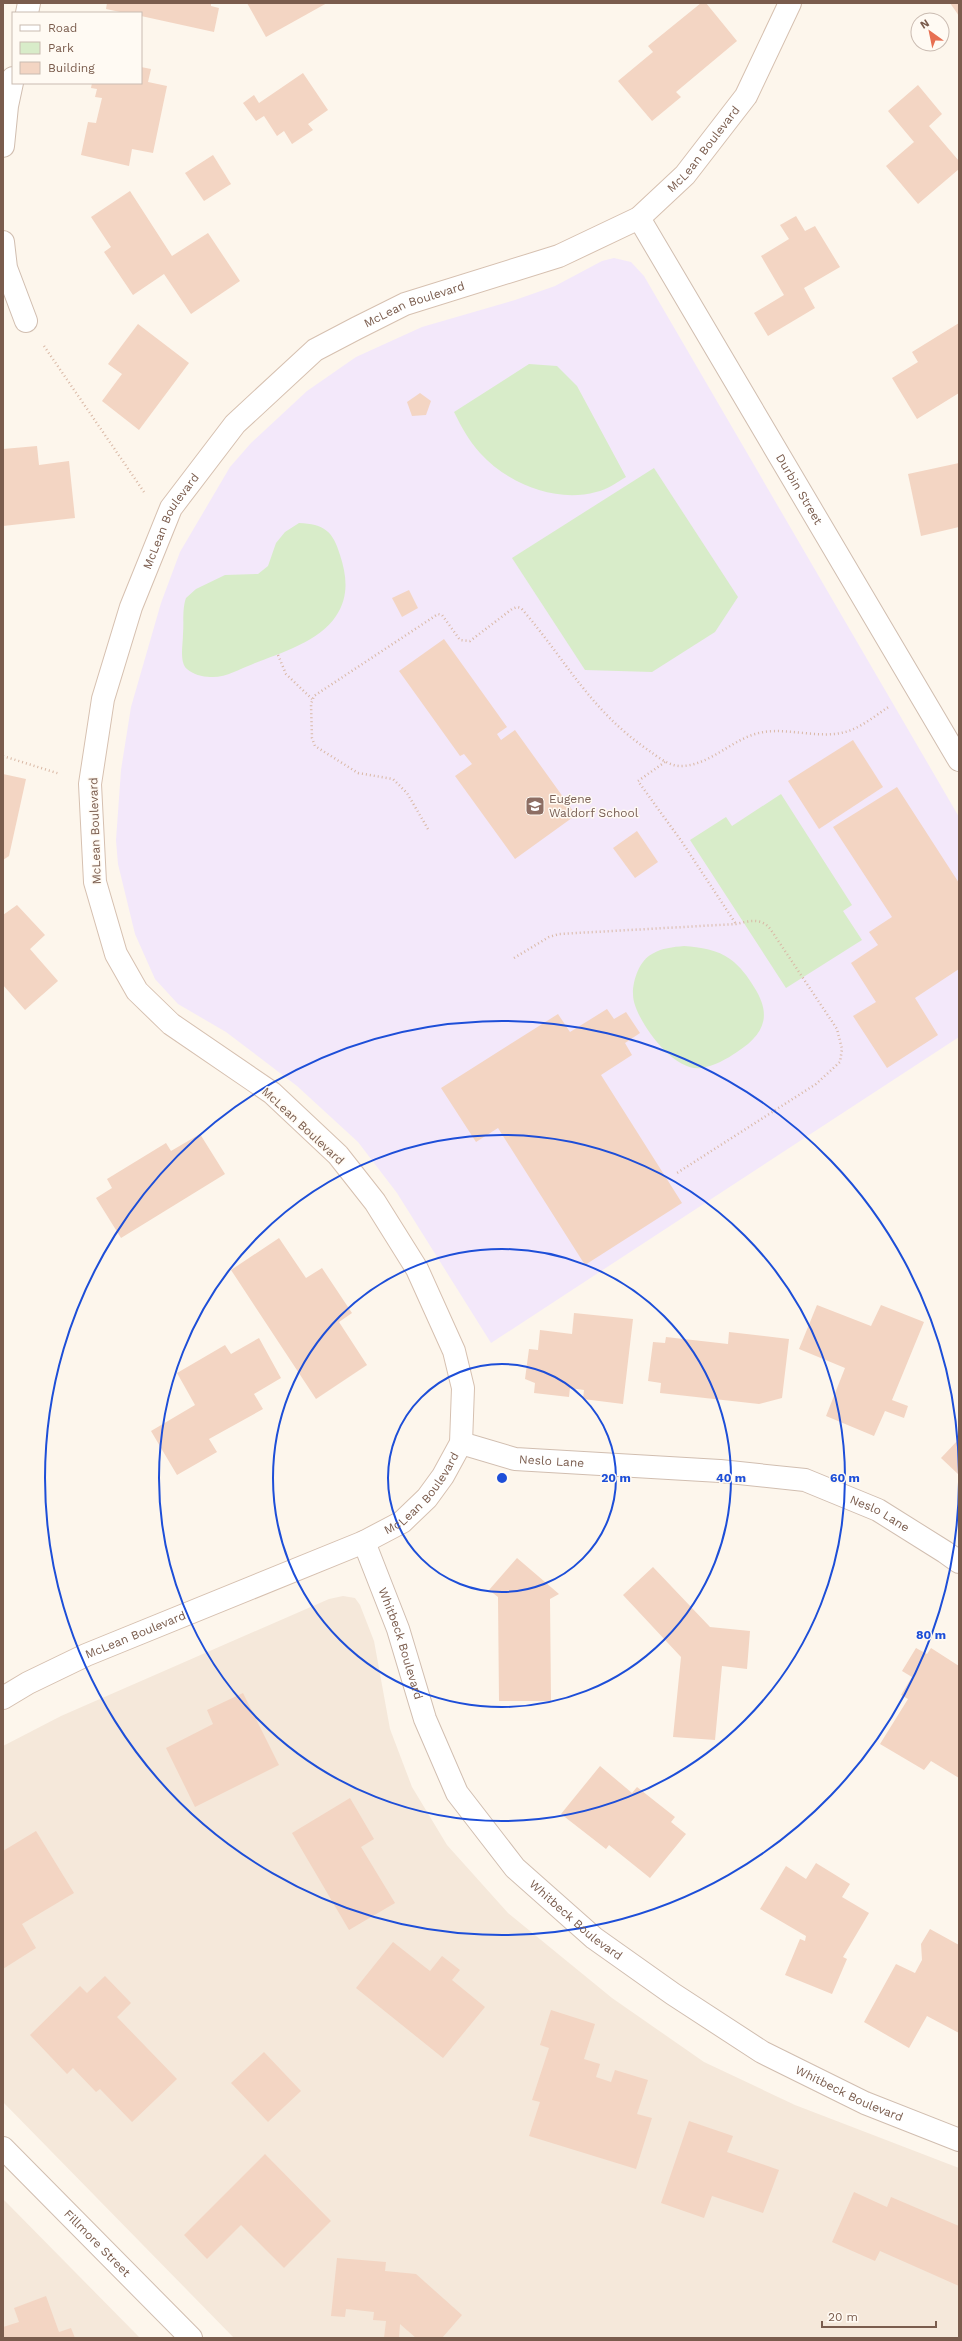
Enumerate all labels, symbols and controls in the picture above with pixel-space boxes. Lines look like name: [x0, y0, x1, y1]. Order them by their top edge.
legend: [12, 12, 142, 84]
north arrow: [910, 12, 950, 52]
text: N: [918, 16, 932, 32]
text: Road: [48, 21, 77, 35]
text: Park: [48, 41, 74, 55]
text: Building: [48, 61, 95, 75]
street label: McLean Boulevard: [664, 103, 743, 195]
street label: McLean Boulevard: [362, 279, 466, 330]
street label: Durbin Street: [773, 452, 825, 527]
street label: McLean Boulevard: [140, 471, 202, 571]
street label: McLean Boulevard: [86, 777, 104, 885]
place label: Eugene Waldorf School: [549, 792, 639, 820]
school or university icon: Eugene Waldorf School: [524, 795, 546, 817]
street label: McLean Boulevard: [259, 1084, 347, 1168]
street label: McLean Boulevard: [382, 1450, 462, 1537]
street label: Neslo Lane: [519, 1452, 585, 1470]
centre of rings: [495, 1471, 509, 1485]
text: 20 m: [601, 1471, 631, 1485]
text: 40 m: [716, 1471, 746, 1485]
text: 60 m: [830, 1471, 860, 1485]
street label: Neslo Lane: [848, 1492, 912, 1535]
street label: Whitbeck Boulevard: [375, 1586, 426, 1701]
street label: McLean Boulevard: [83, 1608, 188, 1662]
text: 80 m: [916, 1628, 946, 1642]
street label: Whitbeck Boulevard: [527, 1877, 625, 1963]
street label: Whitbeck Boulevard: [793, 2063, 905, 2124]
street label: Fillmore Street: [61, 2207, 133, 2280]
scale bar: [822, 2303, 936, 2329]
text: 20 m: [828, 2310, 858, 2324]

